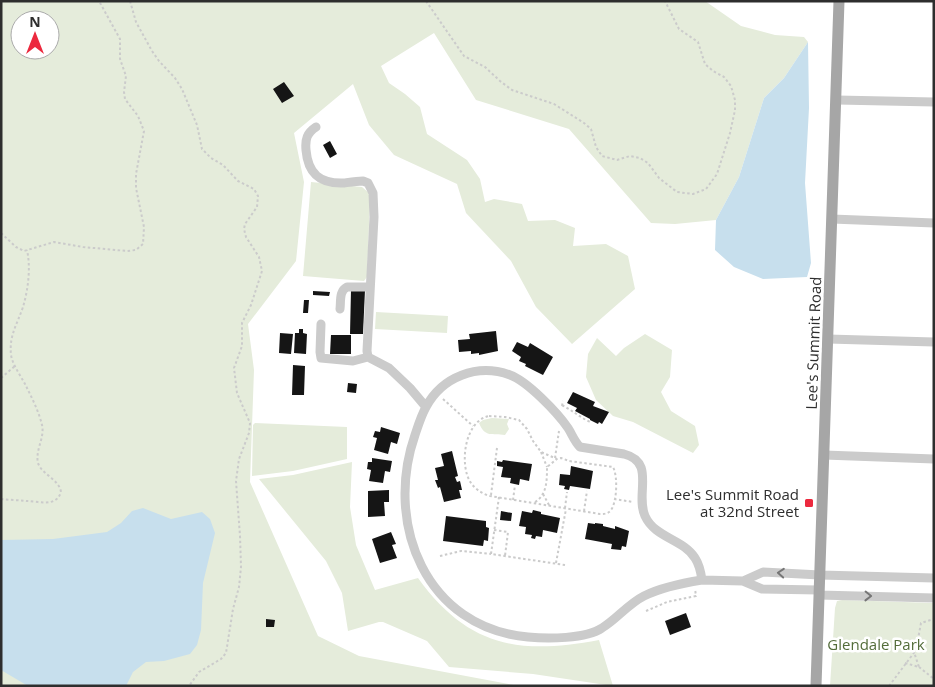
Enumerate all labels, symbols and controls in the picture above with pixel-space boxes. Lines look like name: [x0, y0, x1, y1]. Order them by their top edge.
north arrow: [10, 10, 60, 60]
text: N: [29, 12, 41, 31]
street label: Lee's Summit Road: [801, 276, 825, 410]
place label: Lee's Summit Road at 32nd Street: [666, 484, 799, 521]
marker: Lee's Summit Road at 32nd Street: [803, 497, 815, 509]
one-way arrow: [776, 568, 784, 579]
one-way arrow: [864, 591, 872, 602]
park label: Glendale Park: [827, 634, 925, 654]

